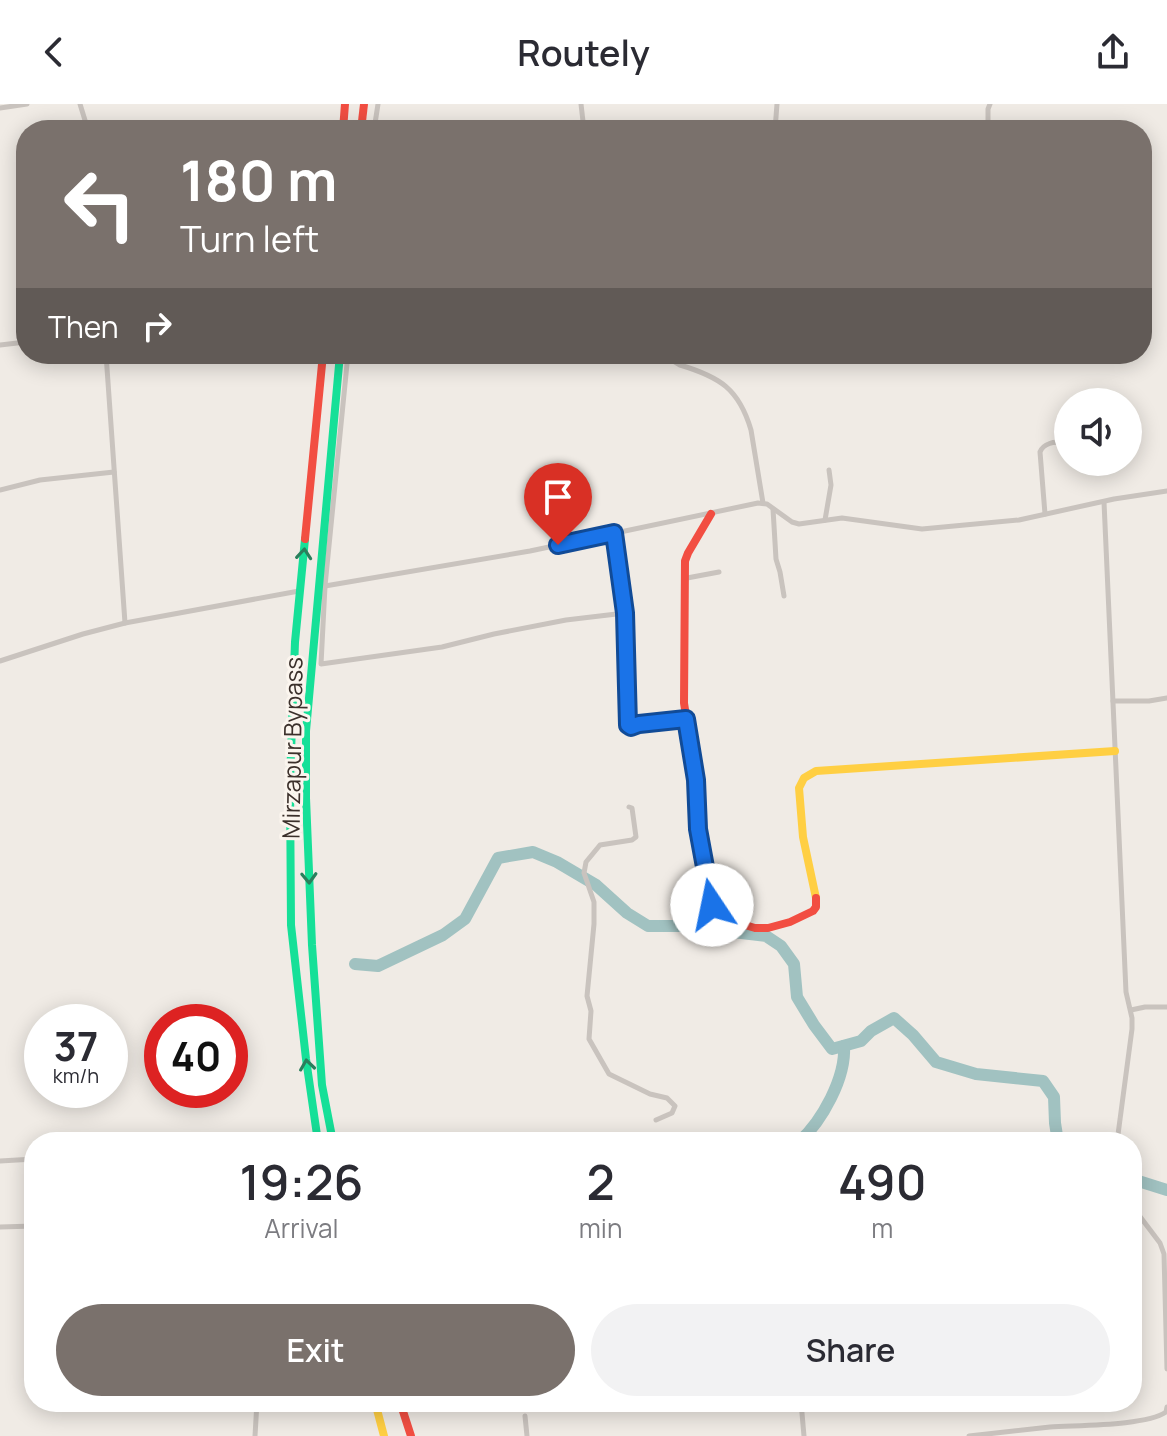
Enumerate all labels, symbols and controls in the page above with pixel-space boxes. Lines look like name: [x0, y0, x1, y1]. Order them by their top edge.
text: Routely: [517, 28, 650, 77]
icon: back: [32, 30, 76, 74]
icon: share: [1091, 30, 1135, 74]
text: 180 m: [180, 141, 337, 218]
icon: left: [48, 152, 152, 256]
text: Turn left: [180, 214, 319, 263]
icon: right: [135, 304, 179, 348]
text: Then: [48, 306, 119, 347]
map controls: [1054, 388, 1142, 476]
button: sound: [1054, 388, 1142, 476]
pin: [524, 463, 592, 545]
icon: arrive: [536, 475, 580, 519]
one-way arrow: [295, 547, 312, 560]
street label: Mirzapur Bypass: [273, 657, 310, 839]
position arrow: [670, 863, 754, 947]
one-way arrow: [301, 872, 318, 885]
speed limit sign: 40: [144, 1004, 248, 1108]
text: 37: [54, 1018, 98, 1073]
one-way arrow: [299, 1058, 316, 1072]
text: km/h: [53, 1062, 99, 1089]
text: 19:26: [239, 1149, 363, 1214]
text: 2: [587, 1149, 615, 1214]
text: 490: [838, 1149, 926, 1214]
text: Arrival: [264, 1210, 339, 1246]
text: min: [579, 1210, 622, 1246]
text: m: [871, 1210, 893, 1246]
button: Exit: [56, 1304, 575, 1396]
button: Share: [591, 1304, 1110, 1396]

